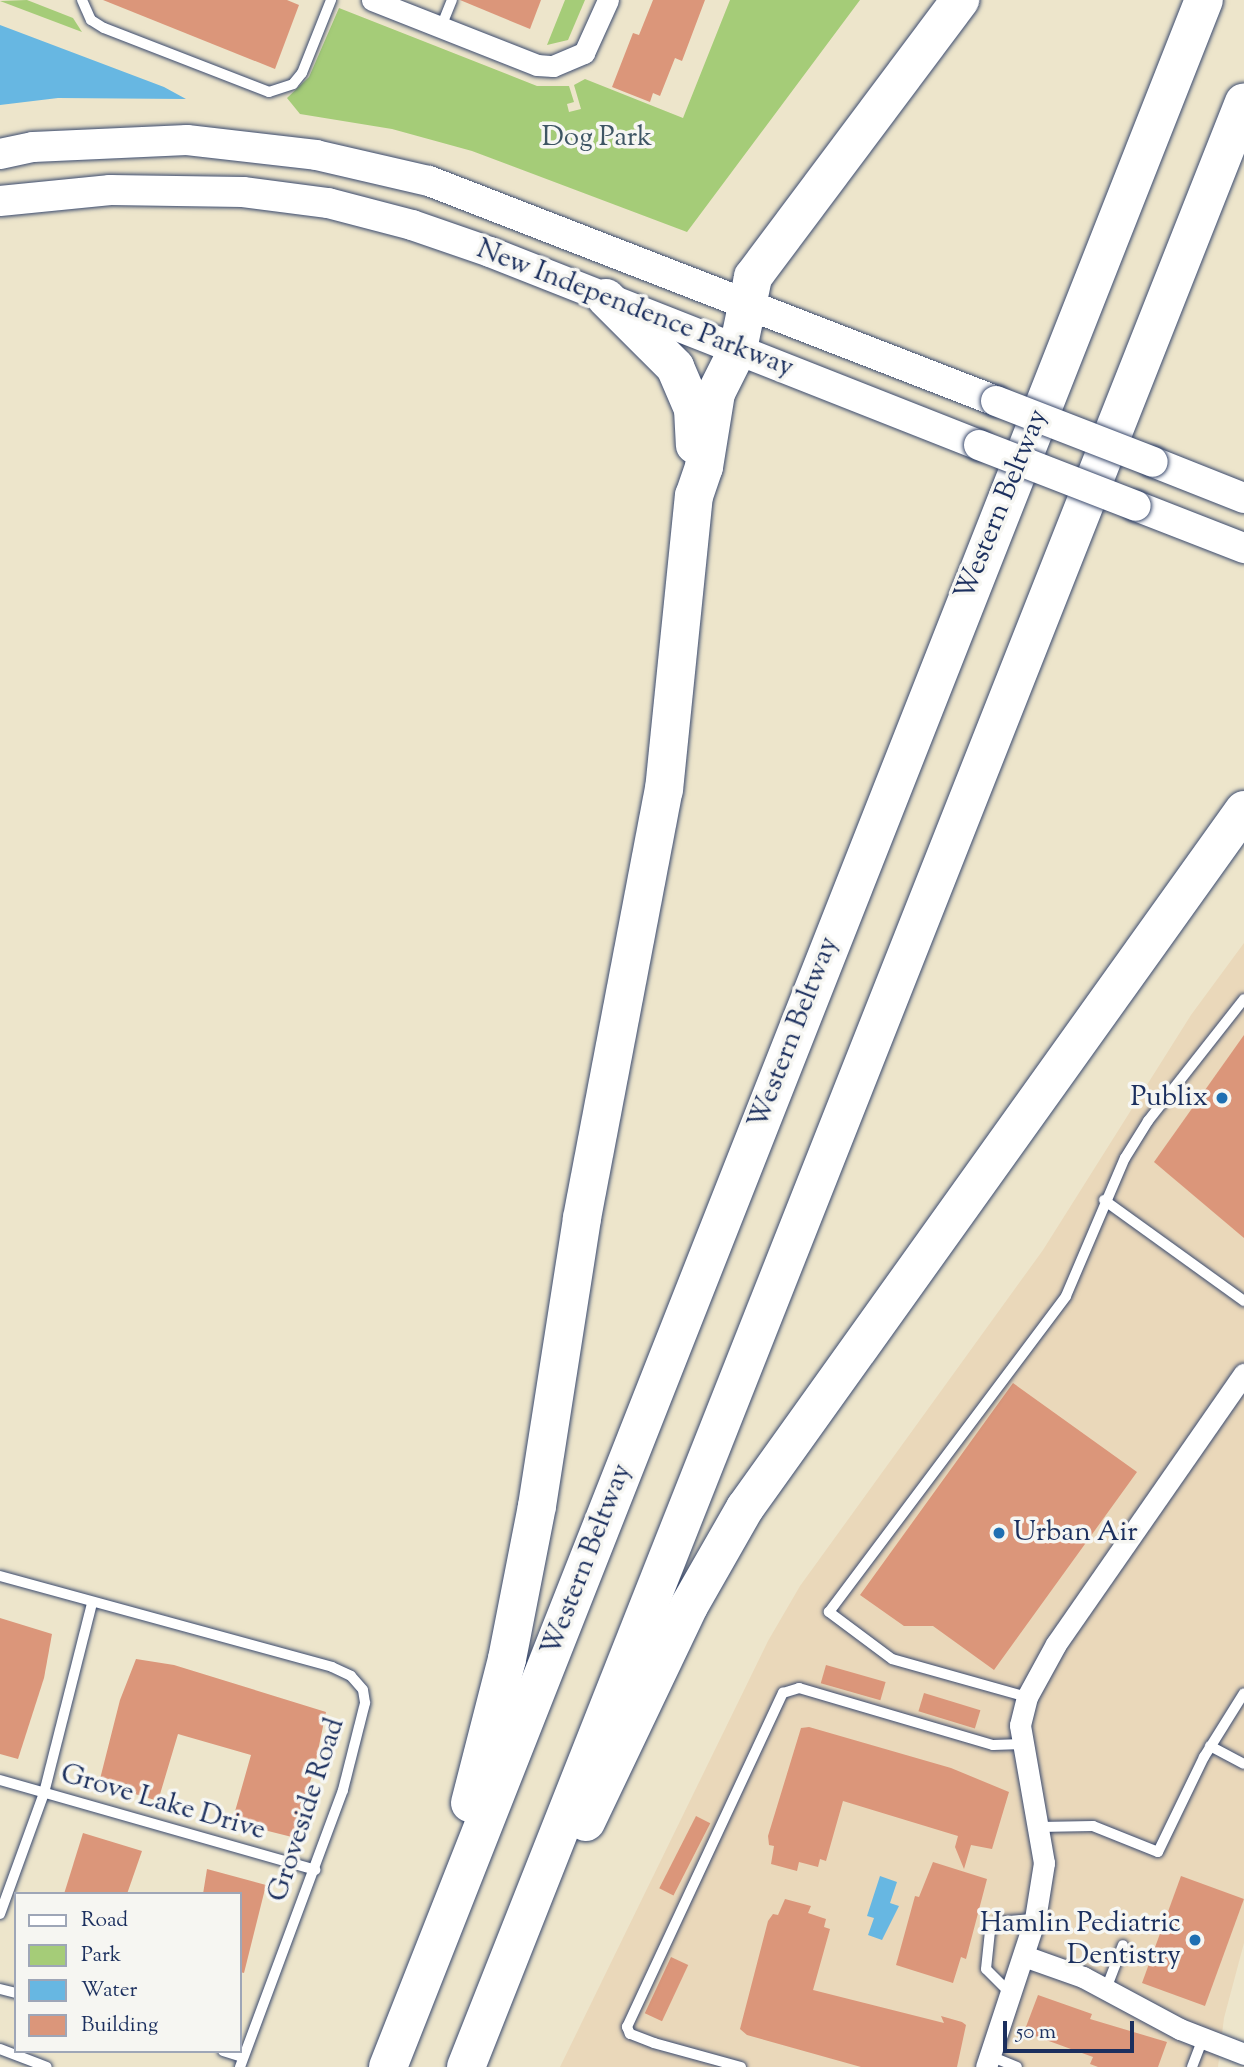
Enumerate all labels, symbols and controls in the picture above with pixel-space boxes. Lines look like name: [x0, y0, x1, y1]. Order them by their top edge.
park label: Dog Park: [542, 121, 652, 155]
street label: New Independence Parkway: [472, 233, 798, 385]
street label: Western Beltway: [948, 405, 1056, 605]
street label: Western Beltway: [742, 932, 846, 1134]
place label: Publix: [1130, 1081, 1208, 1115]
marker: Publix: [1214, 1090, 1230, 1106]
street label: Western Beltway: [535, 1459, 639, 1661]
place label: Urban Air: [1013, 1516, 1138, 1550]
marker: Urban Air: [991, 1525, 1007, 1541]
street label: Groveside Road: [261, 1714, 353, 1906]
street label: Grove Lake Drive: [57, 1758, 269, 1848]
legend: [14, 1892, 242, 2053]
text: Road: [81, 1906, 128, 1936]
place label: Hamlin Pediatric Dentistry: [980, 1907, 1181, 1973]
marker: Hamlin Pediatric Dentistry: [1187, 1932, 1203, 1948]
text: Park: [81, 1941, 121, 1971]
text: Water: [81, 1976, 137, 2006]
scale bar: [1006, 2008, 1137, 2052]
text: Building: [81, 2011, 158, 2041]
text: 50 m: [1016, 2018, 1056, 2048]

